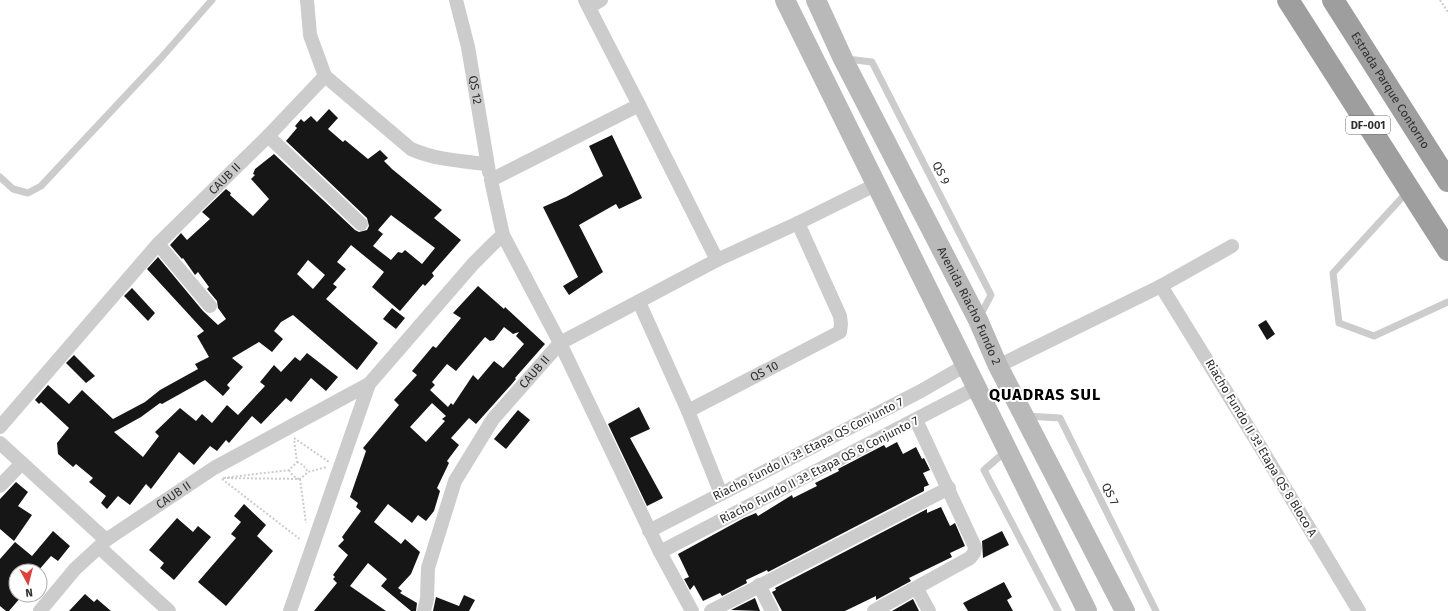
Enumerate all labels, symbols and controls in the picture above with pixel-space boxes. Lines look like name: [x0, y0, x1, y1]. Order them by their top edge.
street label: Estrada Parque Contorno: [1348, 29, 1433, 151]
street label: QS 12: [466, 74, 485, 105]
road number: DF-001: [1346, 116, 1390, 134]
street label: QS 9: [929, 159, 953, 187]
street label: CAUB II: [206, 160, 243, 197]
street label: Avenida Riacho Fundo 2: [934, 244, 1004, 367]
street label: CAUB II: [516, 353, 553, 391]
street label: Riacho Fundo II 3ª Etapa QS 8 Bloco A: [1202, 357, 1320, 539]
street label: QS 10: [748, 358, 781, 384]
district label: QUADRAS SUL: [989, 385, 1101, 404]
street label: Riacho Fundo II 3ª Etapa QS Conjunto 7: [711, 395, 905, 503]
street label: Riacho Fundo II 3ª Etapa QS 8 Conjunto 7: [717, 413, 921, 527]
street label: CAUB II: [153, 478, 194, 512]
street label: QS 7: [1098, 480, 1122, 508]
north arrow: [8, 563, 48, 603]
text: N: [25, 586, 34, 599]

